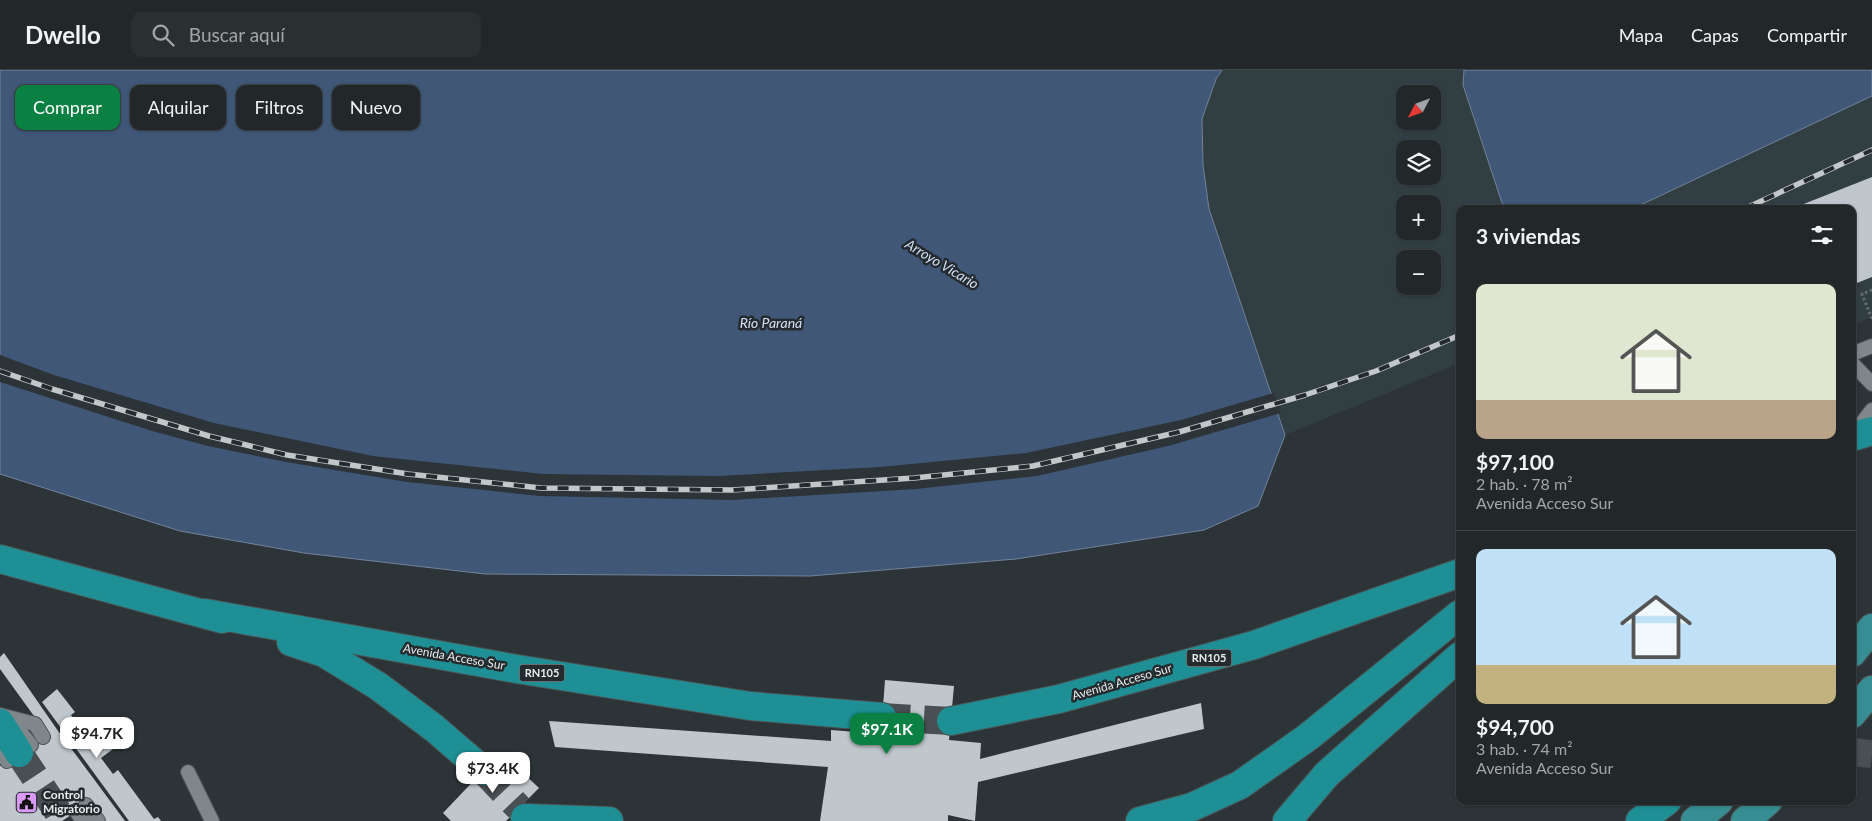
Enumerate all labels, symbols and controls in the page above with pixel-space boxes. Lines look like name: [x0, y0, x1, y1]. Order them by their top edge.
search box: [131, 12, 481, 57]
text: Dwello: [25, 20, 101, 49]
icon: search: [149, 21, 177, 49]
text: Buscar aquí: [189, 23, 285, 46]
text: Mapa: [1619, 24, 1663, 46]
text: Capas: [1691, 24, 1739, 46]
text: Compartir: [1767, 24, 1847, 46]
chip: Comprar: [15, 85, 120, 130]
chip: Alquilar: [130, 85, 226, 130]
chip: Filtros: [236, 85, 322, 130]
chip: Nuevo: [332, 85, 420, 130]
north arrow: [1396, 85, 1441, 130]
map controls: [1396, 85, 1441, 295]
button: layers: [1396, 140, 1441, 185]
button: +: [1396, 195, 1441, 240]
icon: filters: [1808, 221, 1836, 249]
text: 3 viviendas: [1476, 223, 1581, 248]
water label: Arroyo Vicario: [902, 235, 982, 292]
button: −: [1396, 250, 1441, 295]
water label: Río Paraná: [740, 314, 803, 331]
icon: home: [1611, 316, 1701, 406]
text: $97,100: [1476, 449, 1554, 474]
text: 2 hab. · 78 m²: [1476, 474, 1573, 493]
text: Avenida Acceso Sur: [1476, 493, 1613, 512]
icon: home: [1611, 582, 1701, 672]
street label: Avenida Acceso Sur: [402, 640, 507, 673]
road number: RN105: [1186, 650, 1232, 666]
street label: Avenida Acceso Sur: [1070, 660, 1174, 703]
road number: RN105: [520, 664, 564, 682]
pin: $97.1K: [846, 712, 928, 755]
text: $94,700: [1476, 714, 1554, 739]
pin: $94.7K: [56, 716, 138, 759]
text: $97.1K: [861, 719, 913, 738]
text: $94.7K: [71, 723, 123, 742]
text: 3 hab. · 74 m²: [1476, 739, 1573, 758]
pin: $73.4K: [452, 752, 534, 794]
text: $73.4K: [467, 758, 519, 777]
text: Avenida Acceso Sur: [1476, 758, 1613, 777]
place label: Control Migratorio: [43, 787, 100, 816]
public building icon: Control Migratorio: [15, 790, 39, 814]

